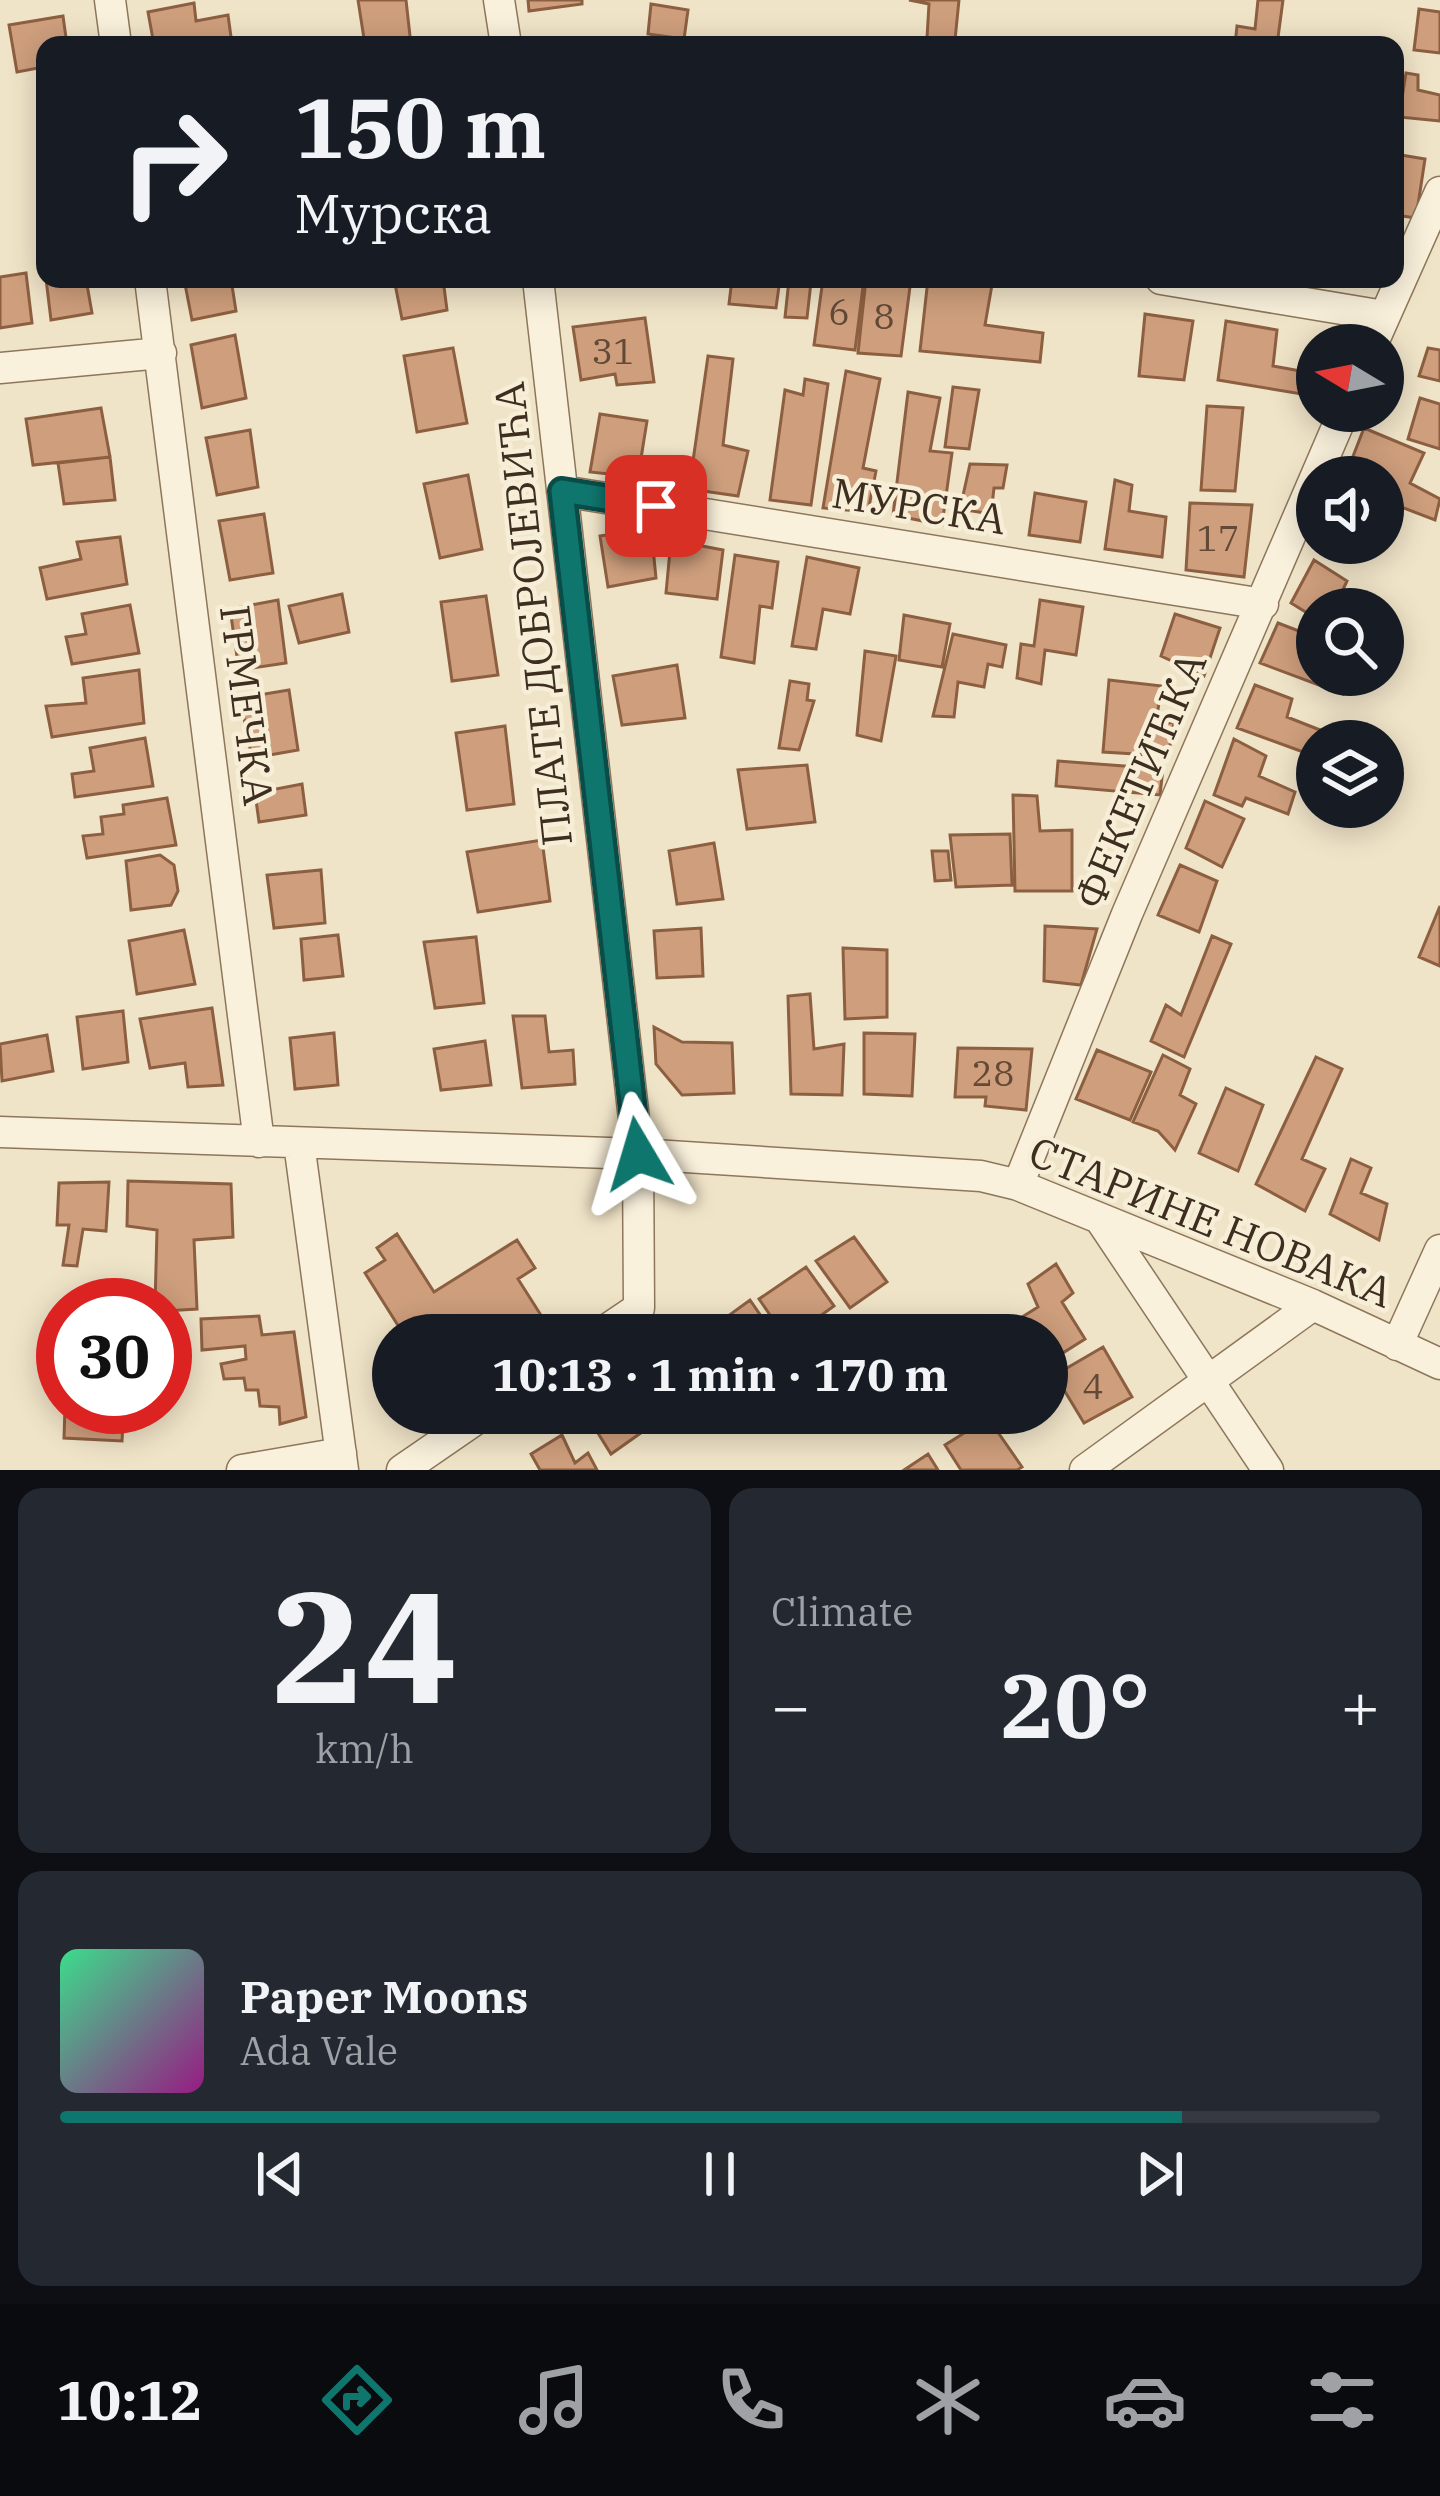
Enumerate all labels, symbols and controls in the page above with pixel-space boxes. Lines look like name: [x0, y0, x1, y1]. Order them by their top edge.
text: 150 m: [294, 72, 546, 181]
icon: right: [96, 84, 252, 240]
text: Мурска: [294, 178, 492, 248]
house number: 6: [828, 288, 850, 335]
house number: 8: [873, 292, 895, 339]
north arrow: [1296, 324, 1404, 432]
map controls: [1296, 324, 1404, 828]
house number: 31: [591, 327, 635, 374]
street label: ПЛАТЕ ДОБРОЈЕВИЋА: [481, 379, 584, 849]
pin: [605, 455, 707, 557]
button: sound: [1296, 456, 1404, 564]
street label: МУРСКА: [828, 465, 1010, 546]
icon: arrive: [623, 473, 689, 539]
house number: 17: [1196, 514, 1240, 561]
button: search: [1296, 588, 1404, 696]
street label: ГРМЕЧКА: [208, 602, 287, 808]
street label: ФЕКЕТИЋКА: [1061, 643, 1218, 916]
button: layers: [1296, 720, 1404, 828]
house number: 28: [971, 1049, 1015, 1096]
position arrow: [575, 1091, 701, 1217]
street label: СТАРИНЕ НОВАКА: [1021, 1123, 1401, 1320]
speed limit sign: 30: [36, 1278, 192, 1434]
text: 10:13 · 1 min · 170 m: [492, 1345, 948, 1403]
house number: 4: [1082, 1362, 1104, 1409]
text: 24: [271, 1543, 458, 1746]
text: Climate: [771, 1586, 913, 1637]
text: 20°: [1000, 1646, 1151, 1763]
text: −: [771, 1662, 811, 1748]
text: +: [1340, 1662, 1380, 1748]
text: km/h: [315, 1723, 414, 1774]
text: Paper Moons: [240, 1967, 528, 2025]
text: Ada Vale: [240, 2025, 398, 2076]
icon: previous: [247, 2141, 313, 2207]
icon: pause: [687, 2141, 753, 2207]
icon: next: [1127, 2141, 1193, 2207]
icon: directions: [315, 2358, 399, 2442]
icon: music: [512, 2358, 596, 2442]
icon: phone: [709, 2358, 793, 2442]
icon: climate: [906, 2358, 990, 2442]
icon: car: [1103, 2358, 1187, 2442]
icon: filters: [1300, 2358, 1384, 2442]
text: 10:12: [56, 2365, 202, 2435]

